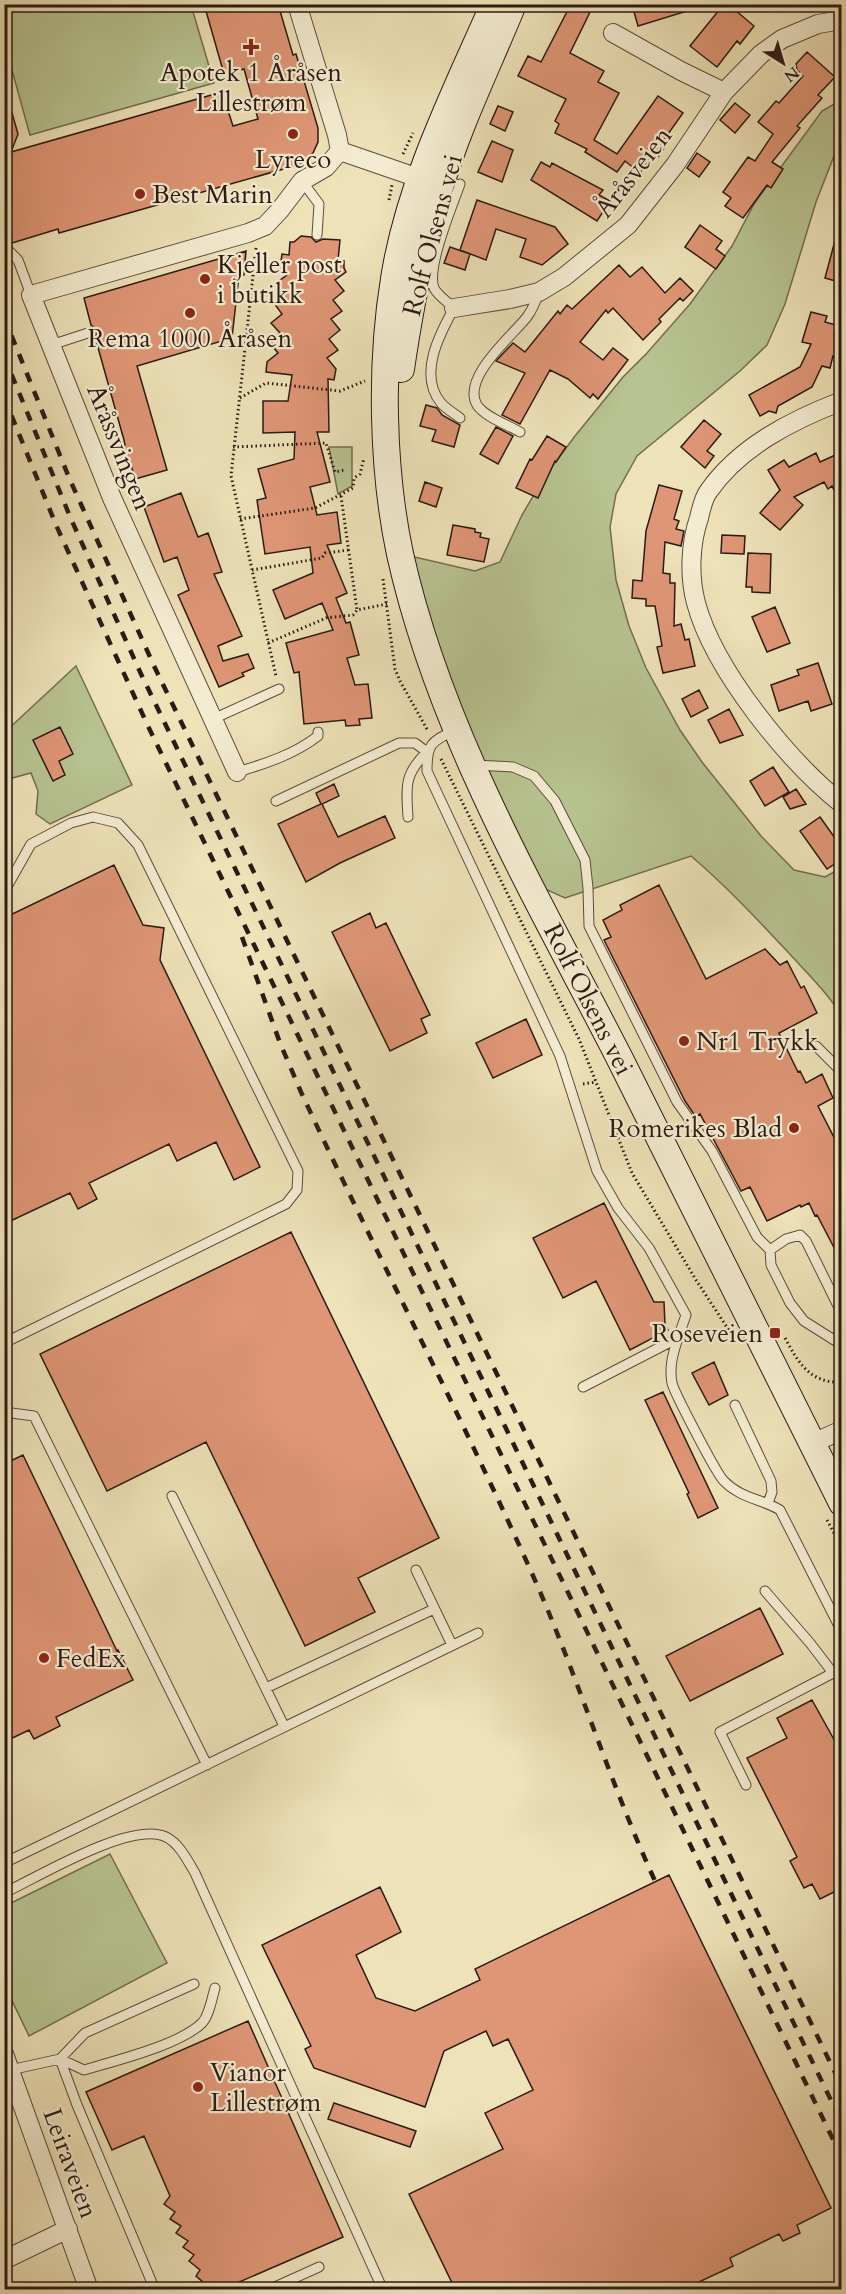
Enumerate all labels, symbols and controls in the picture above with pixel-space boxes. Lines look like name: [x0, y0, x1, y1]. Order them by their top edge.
north arrow: [753, 33, 813, 93]
marker: Apotek 1 Åråsen Lillestrøm: [244, 40, 258, 54]
place label: Apotek 1 Åråsen Lillestrøm: [160, 55, 342, 120]
text: N: [779, 61, 804, 87]
street label: Åråsveien: [587, 119, 680, 225]
marker: Lyreco: [286, 127, 300, 141]
place label: Lyreco: [255, 142, 331, 177]
street label: Rolf Olsens vei: [394, 150, 471, 320]
place label: Best Marin: [152, 177, 273, 212]
marker: Best Marin: [133, 187, 147, 201]
place label: Kjeller post i butikk: [217, 247, 342, 312]
marker: Kjeller post i butikk: [198, 272, 212, 286]
marker: Rema 1000 Åråsen: [183, 306, 197, 320]
place label: Rema 1000 Åråsen: [88, 321, 293, 356]
street label: Åråssvingen: [78, 379, 161, 516]
street label: Rolf Olsens vei: [535, 917, 642, 1081]
place label: Nr1 Trykk: [696, 1024, 818, 1059]
marker: Nr1 Trykk: [677, 1034, 691, 1048]
place label: Romerikes Blad: [609, 1111, 782, 1146]
marker: Romerikes Blad: [787, 1121, 801, 1135]
place label: Roseveien: [652, 1316, 763, 1351]
marker: Roseveien: [768, 1326, 782, 1340]
place label: FedEx: [56, 1641, 126, 1676]
marker: FedEx: [37, 1651, 51, 1665]
place label: Vianor Lillestrøm: [210, 2055, 321, 2120]
marker: Vianor Lillestrøm: [191, 2080, 205, 2094]
street label: Leiraveien: [35, 2103, 107, 2223]

